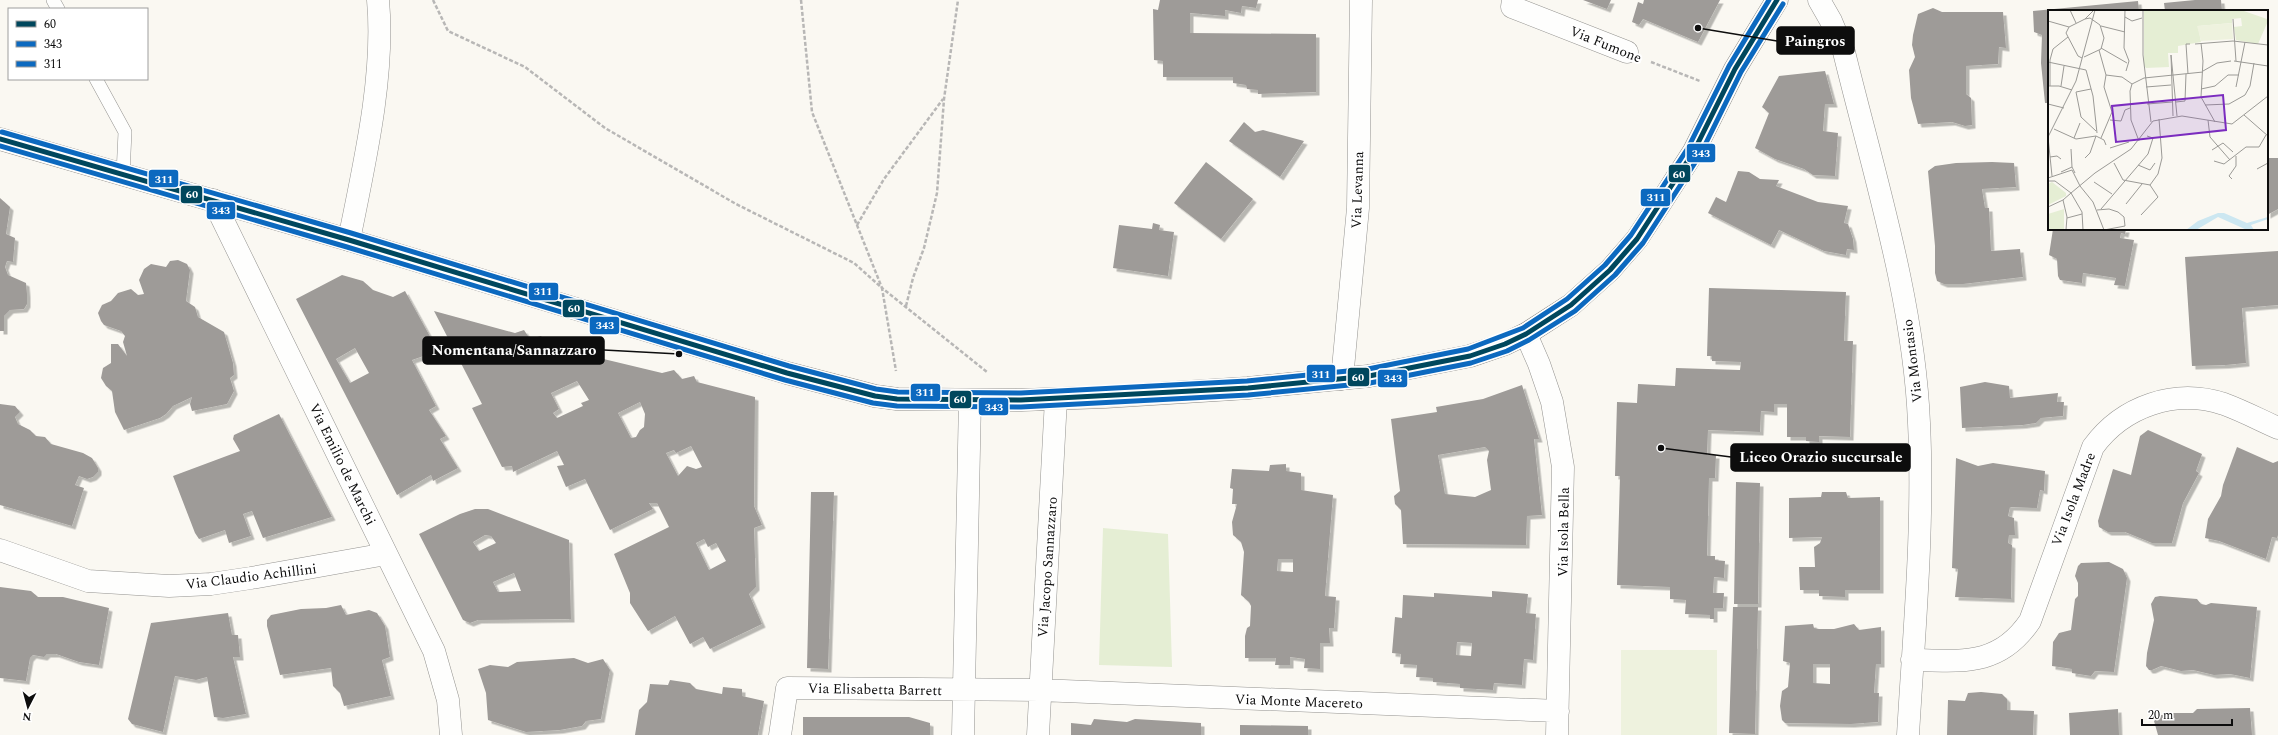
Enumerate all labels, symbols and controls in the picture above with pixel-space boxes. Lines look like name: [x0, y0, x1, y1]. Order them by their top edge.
legend: [8, 8, 148, 80]
inset map: [2048, 10, 2268, 230]
text: 60: [44, 15, 56, 34]
street label: Via Fumone: [1567, 21, 1645, 69]
callout: Paingros: [1777, 27, 1854, 54]
text: Paingros: [1784, 30, 1846, 53]
text: 343: [44, 35, 62, 54]
text: 311: [44, 55, 62, 74]
line badge: 343: [1686, 143, 1716, 163]
text: 343: [1692, 145, 1710, 162]
street label: Via Levanna: [1346, 151, 1369, 229]
line badge: 60: [1668, 164, 1691, 183]
text: 60: [1673, 166, 1685, 183]
line badge: 311: [148, 169, 179, 188]
text: 311: [155, 171, 173, 188]
line badge: 60: [180, 185, 203, 204]
text: 60: [186, 186, 198, 203]
line badge: 311: [1640, 188, 1671, 207]
text: 311: [1647, 189, 1665, 206]
line badge: 343: [206, 201, 236, 220]
text: 343: [212, 202, 230, 219]
line badge: 311: [528, 282, 559, 301]
text: 311: [534, 283, 552, 300]
line badge: 60: [562, 299, 585, 318]
text: 60: [568, 300, 580, 317]
line badge: 343: [589, 316, 620, 335]
text: 343: [596, 317, 614, 334]
street label: Via Montasio: [1897, 318, 1928, 404]
callout: Nomentana/Sannazzaro: [423, 337, 604, 364]
text: Nomentana/Sannazzaro: [432, 339, 596, 362]
line badge: 311: [1306, 364, 1336, 383]
text: 311: [1312, 366, 1330, 383]
line badge: 60: [1347, 367, 1370, 387]
text: 60: [1352, 369, 1364, 386]
line badge: 343: [1377, 369, 1408, 388]
text: 343: [1384, 370, 1402, 387]
line badge: 311: [910, 383, 941, 402]
text: 311: [916, 384, 934, 401]
line badge: 60: [949, 390, 972, 409]
text: 60: [954, 391, 966, 408]
line badge: 343: [978, 397, 1009, 416]
text: 343: [985, 399, 1003, 416]
street label: Via Emilio de Marchi: [304, 400, 381, 529]
callout: Liceo Orazio succursale: [1731, 444, 1910, 471]
text: Liceo Orazio succursale: [1739, 446, 1903, 469]
street label: Via Isola Madre: [2046, 449, 2101, 549]
street label: Via Isola Bella: [1552, 487, 1575, 577]
street label: Via Jacopo Sannazzaro: [1032, 496, 1063, 638]
street label: Via Claudio Achillini: [184, 558, 318, 595]
street label: Via Elisabetta Barrett: [808, 678, 942, 701]
north arrow: [8, 687, 48, 727]
street label: Via Monte Macereto: [1235, 689, 1363, 714]
scale bar: [2142, 701, 2232, 727]
text: 20 m: [2148, 706, 2173, 725]
text: N: [22, 708, 32, 725]

